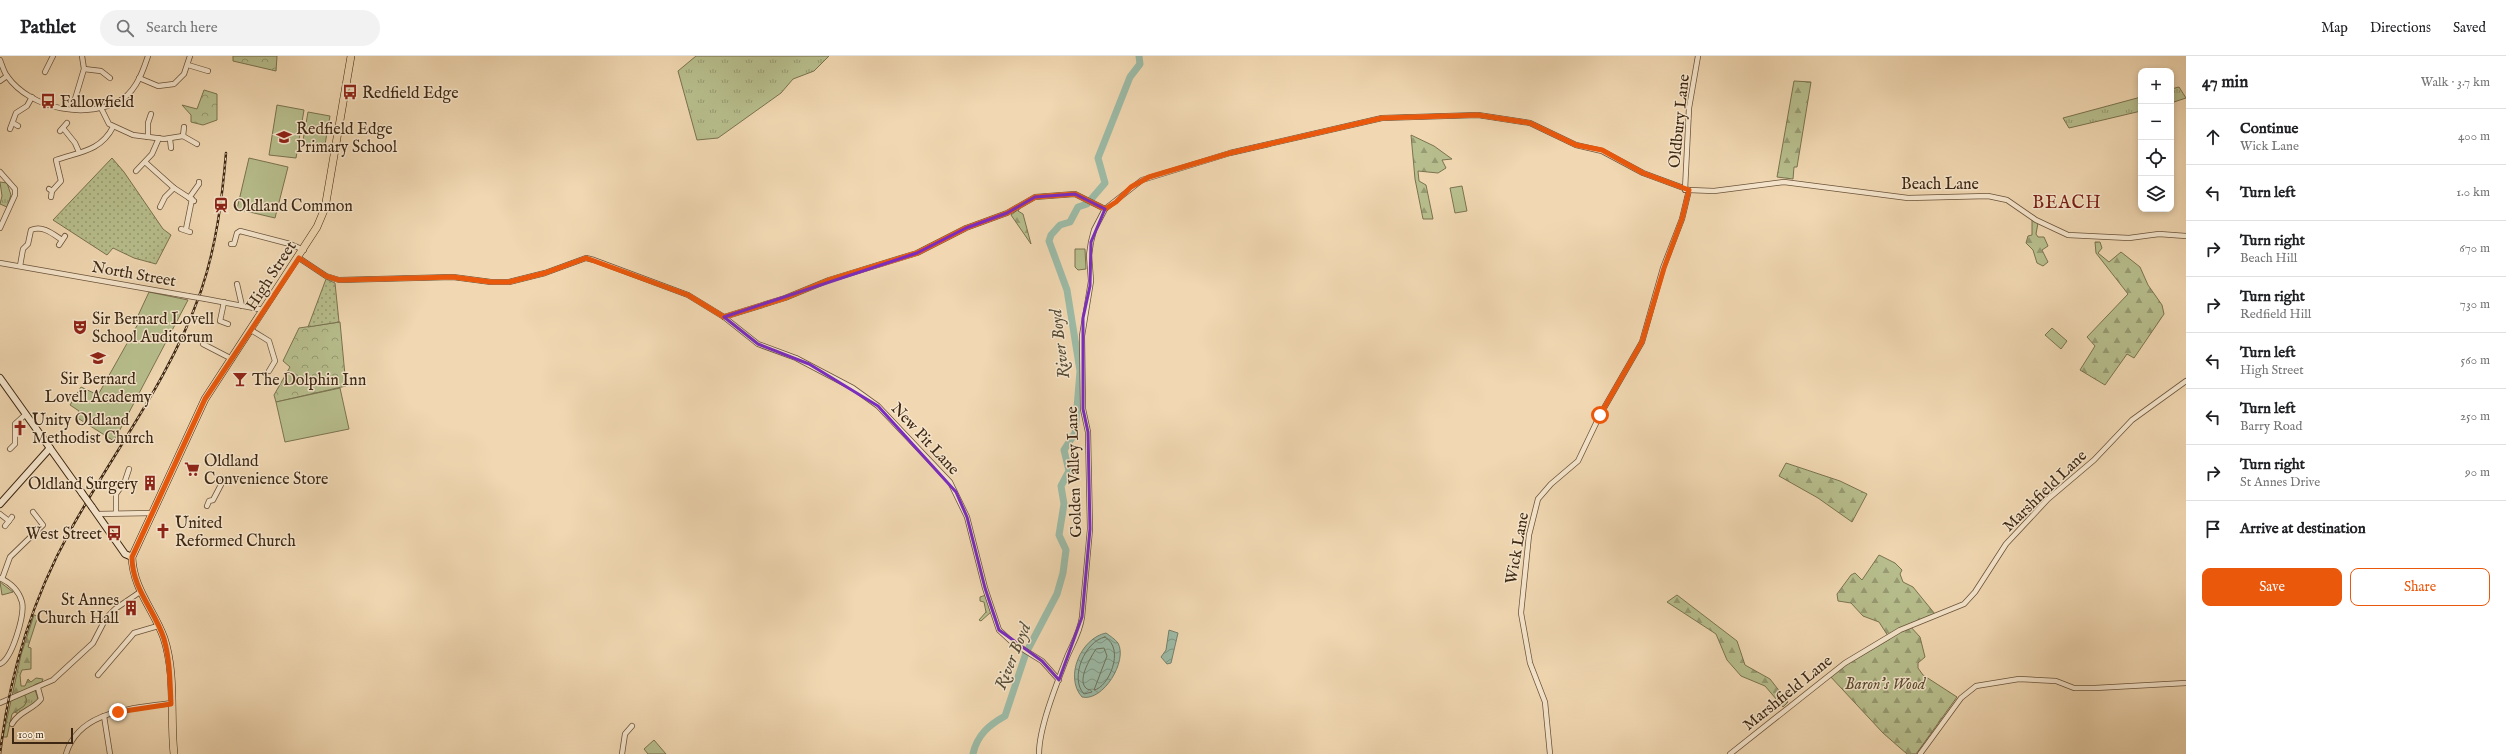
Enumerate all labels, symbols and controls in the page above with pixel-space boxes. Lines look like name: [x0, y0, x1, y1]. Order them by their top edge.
search box: [100, 10, 380, 46]
text: Pathlet: [20, 16, 76, 40]
icon: search: [114, 17, 136, 39]
text: Search here: [146, 18, 218, 37]
text: Map: [2321, 19, 2348, 37]
text: Directions: [2370, 19, 2431, 37]
text: Saved: [2453, 19, 2486, 37]
map controls: [2138, 68, 2174, 212]
button: +: [2138, 68, 2174, 104]
text: 47 min: [2202, 72, 2248, 93]
street label: Oldbury Lane: [1665, 73, 1695, 169]
text: Walk · 3.7 km: [2421, 74, 2490, 91]
bus stop icon: Redfield Edge: [341, 83, 359, 101]
place label: Redfield Edge: [362, 84, 459, 104]
bus stop icon: Fallowfield: [39, 92, 57, 110]
place label: Fallowfield: [60, 93, 134, 113]
button: −: [2138, 104, 2174, 140]
text: Continue: [2240, 119, 2298, 138]
place label: Redfield Edge Primary School: [296, 120, 398, 158]
icon: ahead: [2202, 126, 2224, 148]
school or university icon: Redfield Edge Primary School: [275, 128, 293, 146]
text: 400 m: [2458, 128, 2490, 145]
text: Wick Lane: [2240, 138, 2299, 155]
button: locate: [2138, 140, 2174, 176]
street label: Beach Lane: [1901, 175, 1979, 195]
button: layers: [2138, 176, 2174, 212]
icon: left: [2202, 182, 2224, 204]
text: Turn left: [2240, 183, 2296, 202]
text: 1.0 km: [2456, 184, 2490, 201]
district label: BEACH: [2032, 192, 2102, 215]
station icon: Oldland Common: [212, 196, 230, 214]
place label: Oldland Common: [233, 197, 353, 217]
text: Turn right: [2240, 231, 2305, 250]
street label: High Street: [242, 237, 302, 314]
icon: right: [2202, 238, 2224, 260]
text: 670 m: [2459, 240, 2490, 257]
text: Beach Hill: [2240, 250, 2297, 267]
street label: North Street: [90, 258, 178, 292]
text: Turn right: [2240, 287, 2305, 306]
icon: right: [2202, 294, 2224, 316]
text: 730 m: [2460, 296, 2490, 313]
text: Redfield Hill: [2240, 306, 2311, 323]
water label: River Boyd: [1046, 307, 1075, 380]
place label: Sir Bernard Lovell School Auditorum: [92, 310, 215, 348]
theatre icon: Sir Bernard Lovell School Auditorum: [71, 318, 89, 336]
text: Turn left: [2240, 343, 2296, 362]
school or university icon: Sir Bernard Lovell Academy: [89, 349, 107, 367]
icon: left: [2202, 350, 2224, 372]
text: 560 m: [2461, 352, 2490, 369]
text: High Street: [2240, 362, 2304, 379]
place label: Sir Bernard Lovell Academy: [44, 370, 152, 408]
bar icon: The Dolphin Inn: [231, 370, 249, 388]
place label: The Dolphin Inn: [252, 371, 367, 391]
street label: New Pit Lane: [886, 399, 963, 480]
text: Turn left: [2240, 399, 2296, 418]
street label: Golden Valley Lane: [1063, 406, 1087, 538]
route start: [1591, 406, 1609, 424]
icon: left: [2202, 406, 2224, 428]
text: 250 m: [2460, 408, 2490, 425]
place label: Unity Oldland Methodist Church: [32, 411, 154, 449]
text: Barry Road: [2240, 418, 2302, 435]
church icon: Unity Oldland Methodist Church: [11, 419, 29, 437]
street label: Marshfield Lane: [1999, 446, 2092, 537]
place label: Oldland Convenience Store: [204, 452, 328, 490]
text: Turn right: [2240, 455, 2305, 474]
supermarket icon: Oldland Convenience Store: [183, 460, 201, 478]
icon: right: [2202, 462, 2224, 484]
text: 90 m: [2465, 464, 2490, 481]
building icon: Oldland Surgery: [141, 474, 159, 492]
text: St Annes Drive: [2240, 474, 2320, 491]
place label: Oldland Surgery: [28, 475, 138, 495]
street label: Wick Lane: [1502, 511, 1534, 586]
place label: United Reformed Church: [175, 514, 296, 552]
icon: arrive: [2202, 518, 2224, 540]
text: Arrive at destination: [2240, 519, 2366, 538]
church icon: United Reformed Church: [154, 522, 172, 540]
bus stop icon: West Street: [105, 524, 123, 542]
place label: West Street: [26, 525, 103, 545]
button: Save: [2202, 568, 2342, 606]
button: Share: [2350, 568, 2490, 606]
place label: St Annes Church Hall: [37, 591, 120, 629]
building icon: St Annes Church Hall: [122, 599, 140, 617]
water label: River Boyd: [991, 619, 1037, 693]
street label: Marshfield Lane: [1740, 651, 1837, 736]
park label: Baron's Wood: [1845, 675, 1927, 695]
route end: [109, 703, 127, 721]
scale bar: [12, 726, 73, 745]
text: 100 m: [18, 728, 44, 742]

